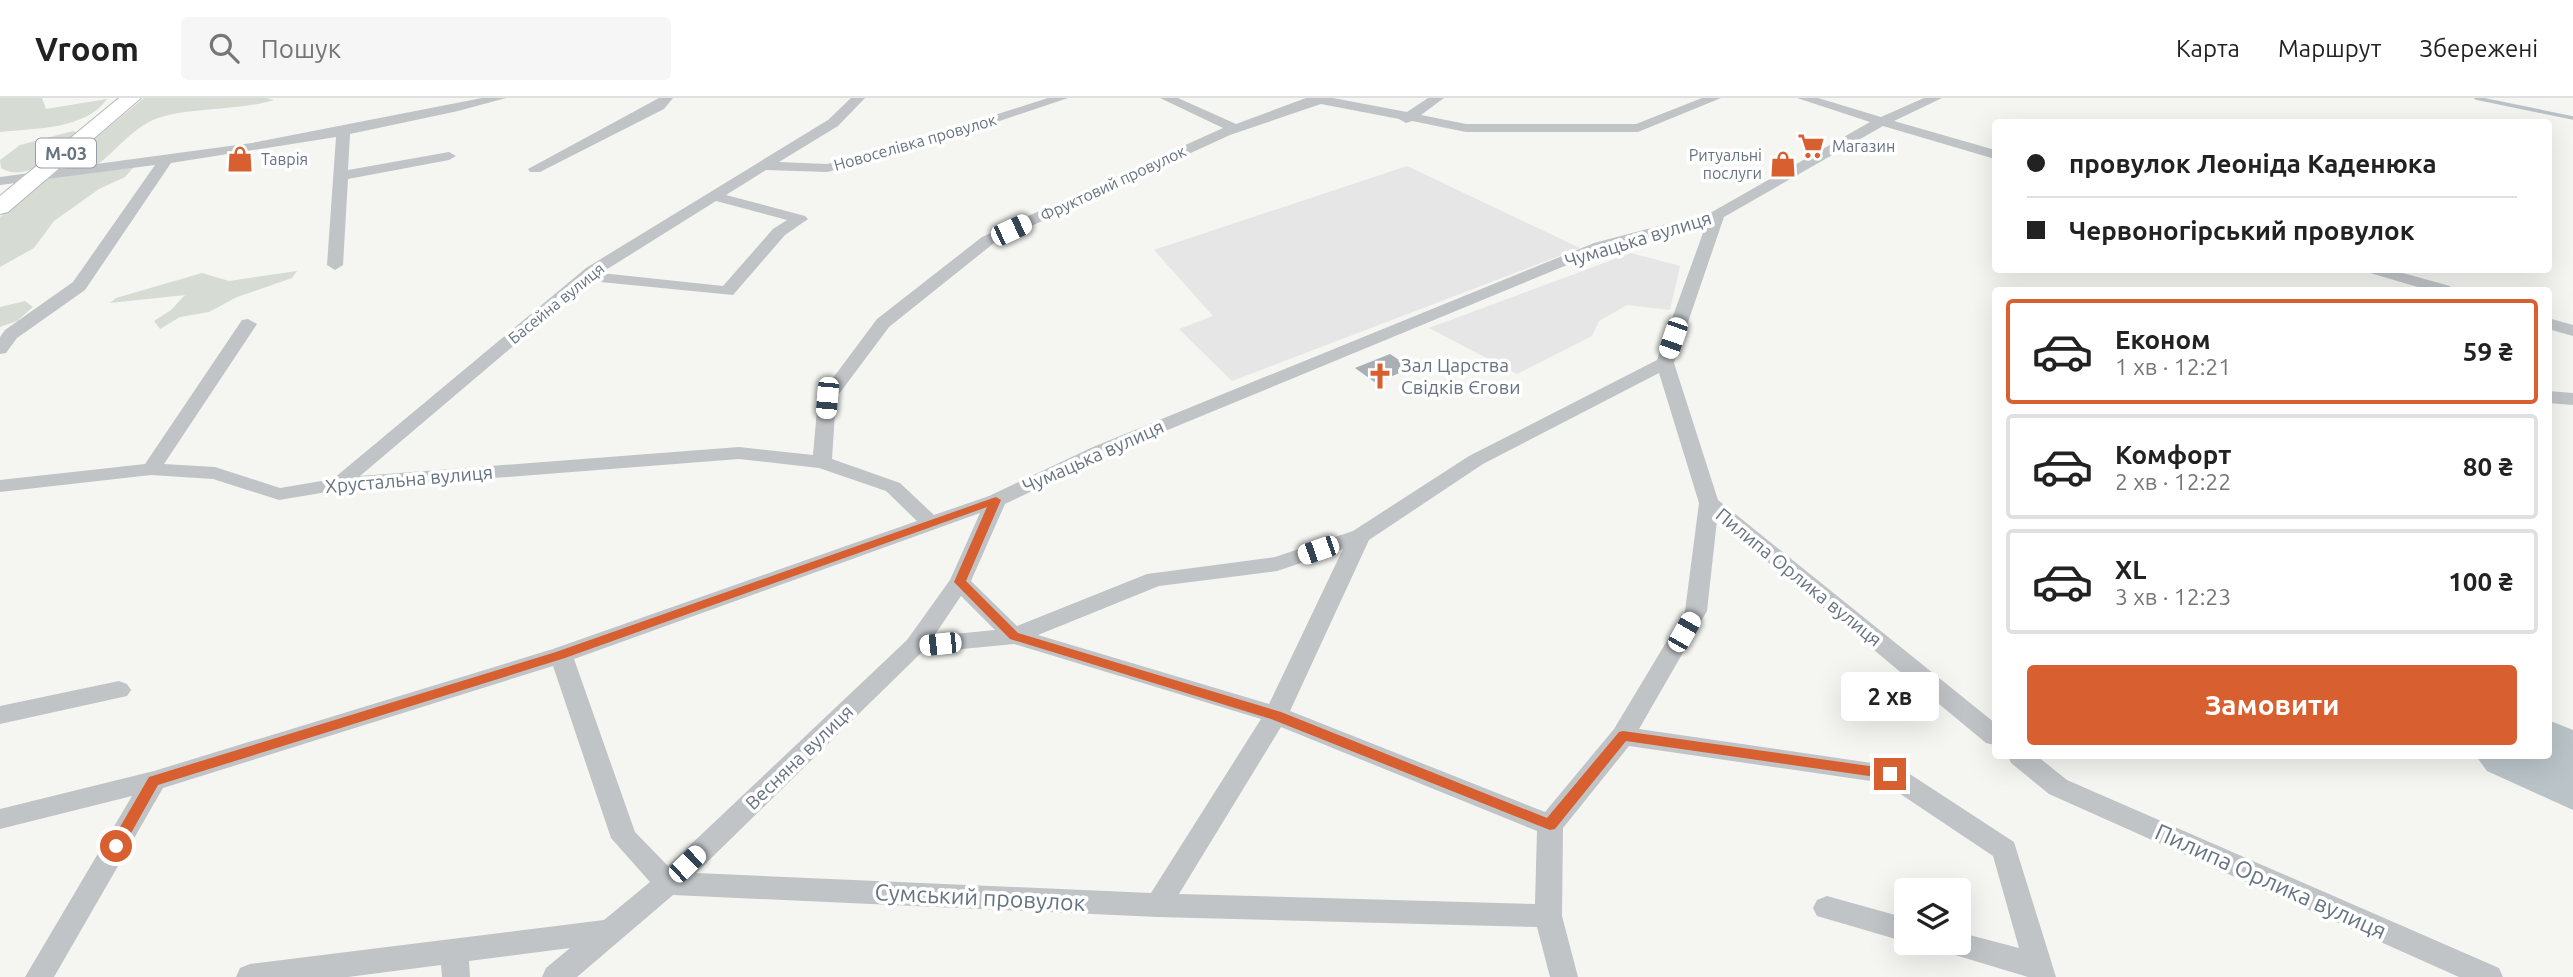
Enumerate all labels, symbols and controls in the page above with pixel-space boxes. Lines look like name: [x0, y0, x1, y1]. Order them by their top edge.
search box: [181, 17, 671, 80]
icon: search: [205, 29, 243, 67]
text: Vroom: [35, 30, 139, 67]
text: Пошук: [261, 34, 341, 63]
text: Карта: [2176, 35, 2240, 62]
text: Маршрут: [2278, 35, 2381, 62]
text: Збережені: [2419, 35, 2538, 62]
street label: Новоселівка провулок: [832, 110, 998, 174]
supermarket icon: Магазин: [1796, 131, 1826, 161]
place label: Магазин: [1832, 137, 1895, 155]
road number: М-03: [36, 138, 96, 168]
street label: Фруктовий провулок: [1038, 141, 1188, 225]
shop icon: Таврiя: [225, 144, 255, 174]
place label: Ритуальні послуги: [1689, 146, 1762, 182]
shop icon: Ритуальні послуги: [1768, 149, 1798, 179]
text: провулок Леоніда Каденюка: [2069, 149, 2437, 178]
place label: Таврiя: [261, 150, 308, 168]
street label: Чумацька вулиця: [1562, 206, 1714, 272]
car: [988, 212, 1035, 248]
text: Червоногірський провулок: [2069, 216, 2414, 245]
street label: Басейна вулиця: [504, 259, 608, 347]
car: [1657, 315, 1690, 361]
icon: car: [2031, 320, 2094, 383]
text: Економ: [2115, 325, 2211, 354]
text: 59 ₴: [2463, 337, 2513, 366]
place label: Зал Царства Свідків Єгови: [1401, 354, 1520, 398]
text: 1 хв · 12:21: [2115, 354, 2231, 379]
church icon: Зал Царства Свідків Єгови: [1365, 361, 1395, 391]
car: [815, 376, 840, 420]
street label: Чумацька вулиця: [1019, 415, 1167, 497]
icon: car: [2031, 435, 2094, 498]
text: Комфорт: [2115, 440, 2231, 469]
text: 80 ₴: [2463, 452, 2513, 481]
street label: Хрустальна вулиця: [324, 461, 494, 497]
text: 2 хв · 12:22: [2115, 469, 2231, 494]
street label: Пилипа Орлика вулиця: [1712, 503, 1886, 651]
car: [1295, 533, 1342, 567]
icon: car: [2031, 550, 2094, 613]
text: XL: [2115, 555, 2146, 584]
text: 100 ₴: [2448, 567, 2513, 596]
text: 3 хв · 12:23: [2115, 584, 2231, 609]
car: [1665, 609, 1704, 655]
car: [919, 631, 962, 657]
button: Замовити: [2027, 665, 2517, 745]
callout: 2 хв: [1841, 672, 1939, 722]
text: 2 хв: [1868, 684, 1912, 709]
street label: Весняна вулиця: [741, 700, 857, 814]
route end: [1874, 758, 1906, 790]
street label: Пилипа Орлика вулиця: [2152, 819, 2390, 943]
route start: [100, 830, 132, 862]
car: [665, 842, 710, 886]
map controls: [1894, 878, 1971, 955]
button: layers: [1894, 878, 1971, 955]
street label: Сумський провулок: [874, 879, 1086, 915]

